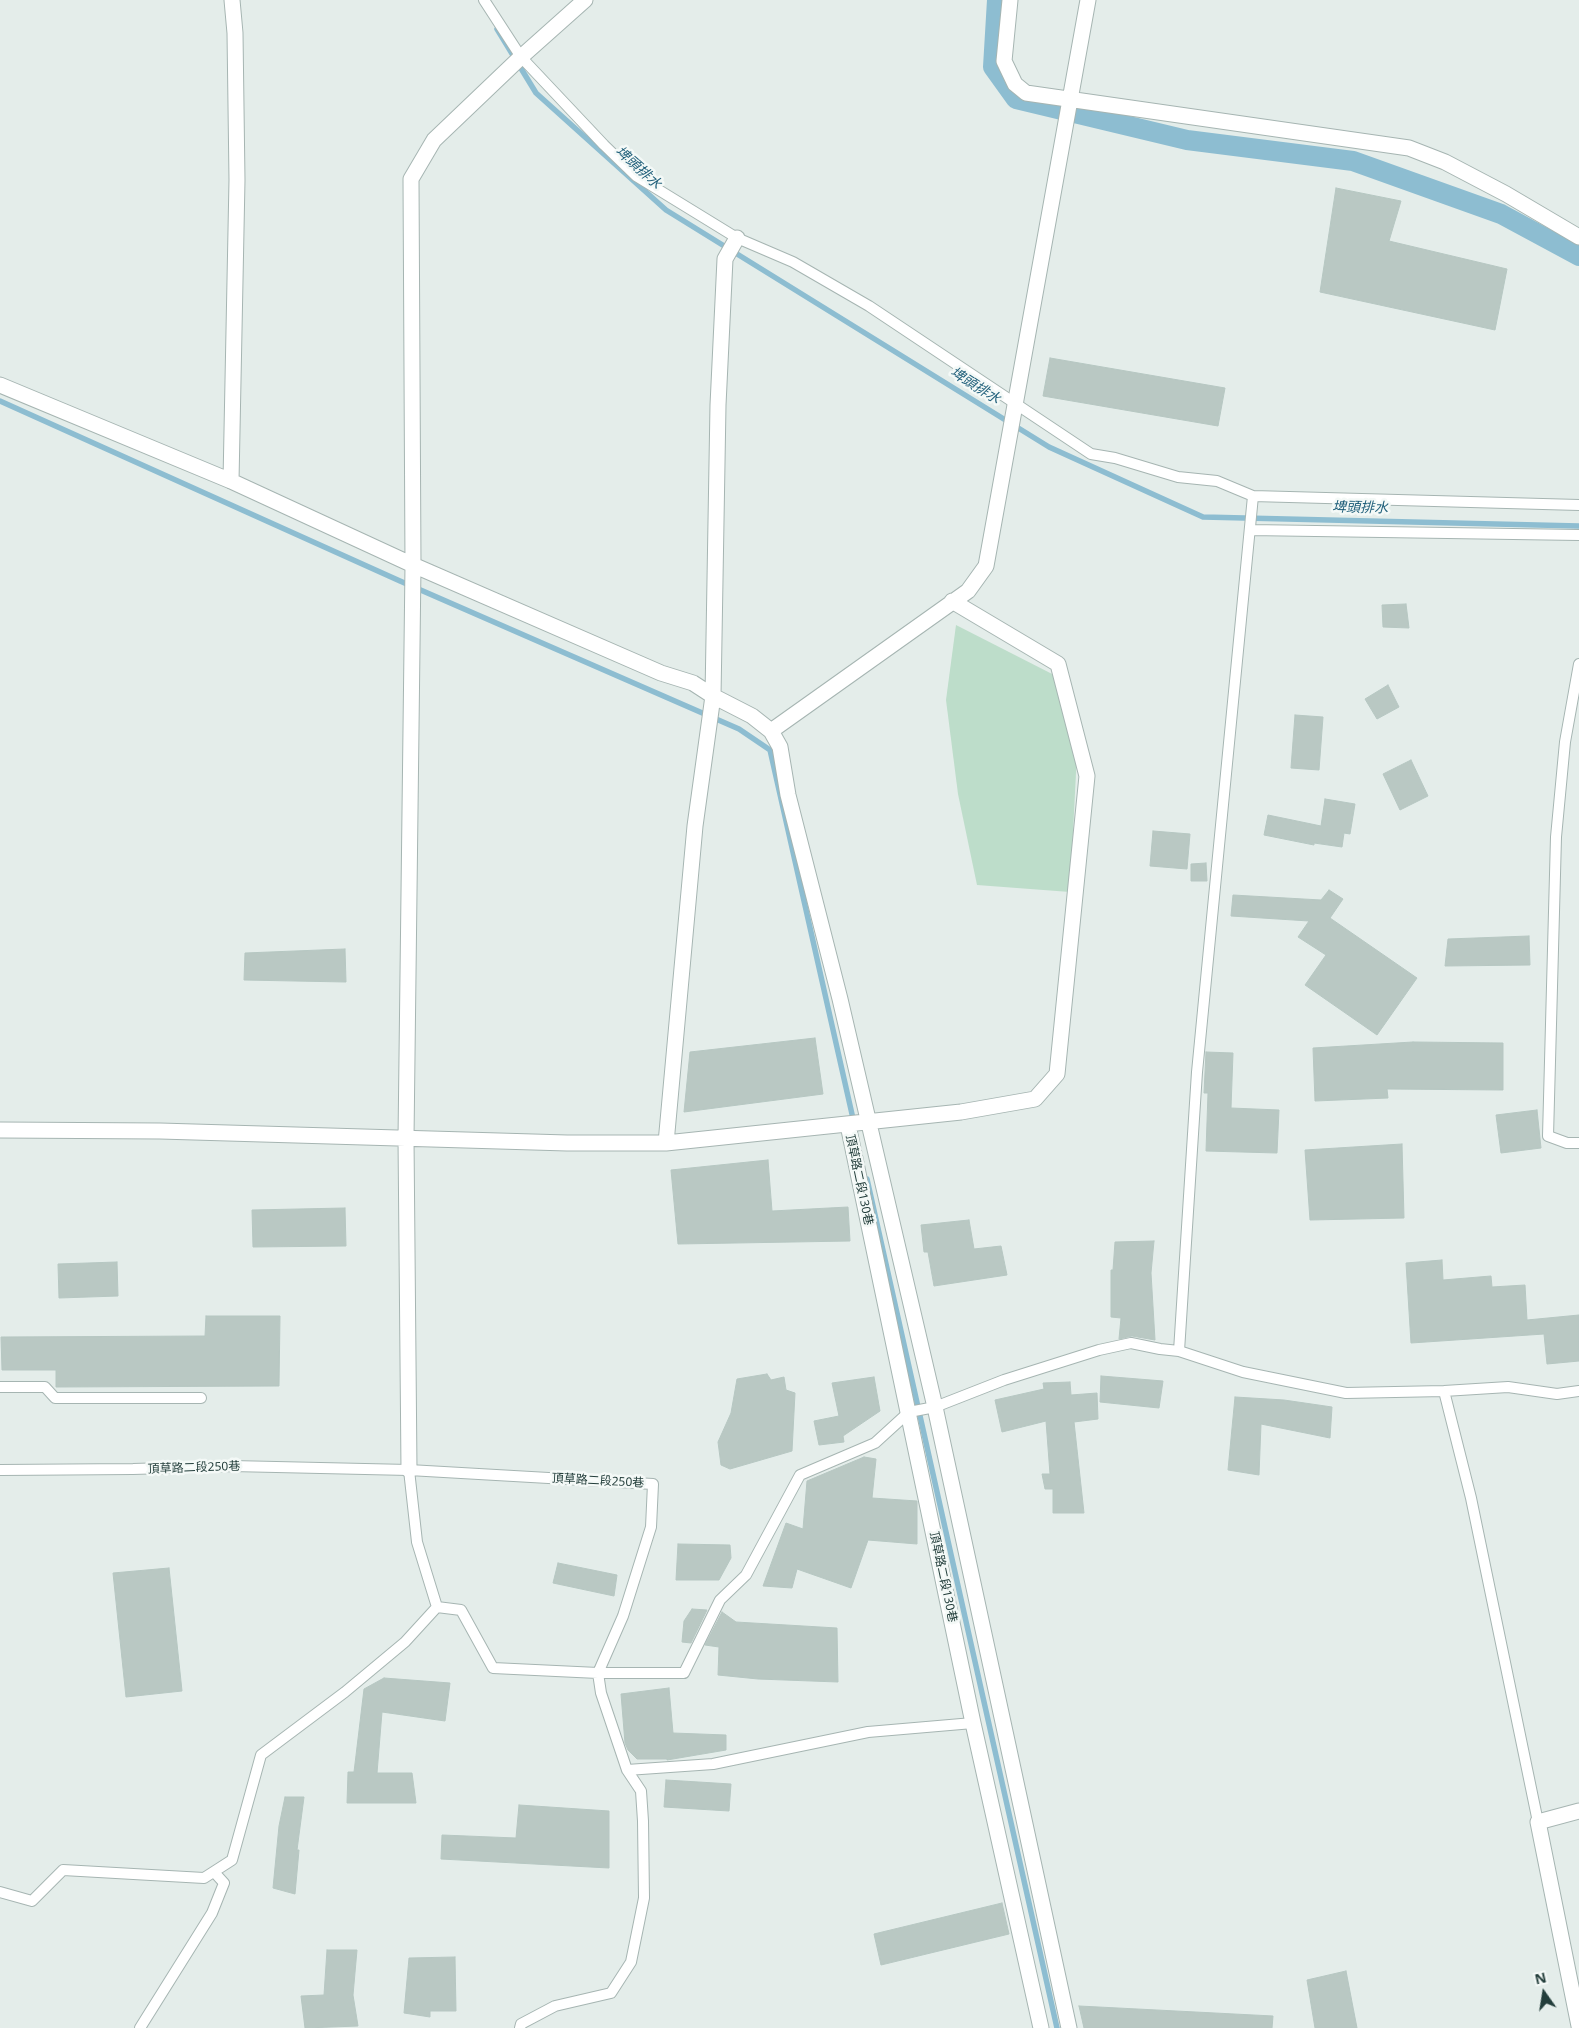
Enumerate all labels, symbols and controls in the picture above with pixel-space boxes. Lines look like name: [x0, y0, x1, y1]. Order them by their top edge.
water label: 埤頭排水: [612, 143, 664, 193]
water label: 埤頭排水: [947, 364, 1003, 408]
water label: 埤頭排水: [1332, 499, 1388, 517]
street label: 頂草路二段130巷: [842, 1133, 876, 1227]
street label: 頂草路二段250巷: [147, 1459, 241, 1477]
street label: 頂草路二段250巷: [551, 1471, 645, 1491]
street label: 頂草路二段130巷: [926, 1530, 960, 1624]
text: N: [1533, 1967, 1548, 1988]
north arrow: [1519, 1968, 1569, 2018]

